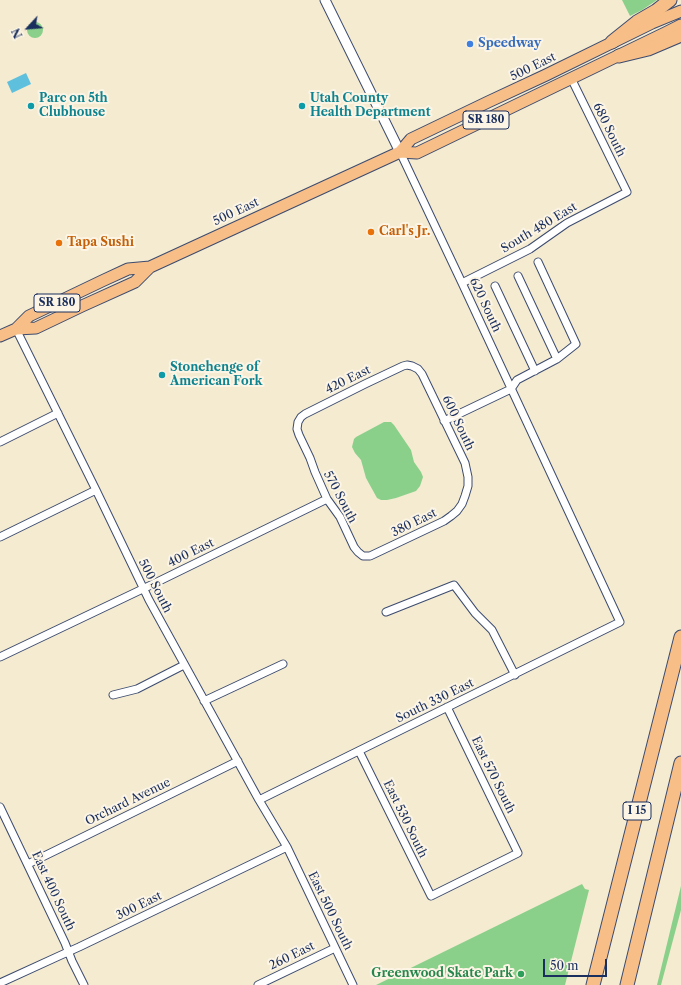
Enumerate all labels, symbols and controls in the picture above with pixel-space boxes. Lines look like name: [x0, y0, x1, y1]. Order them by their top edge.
north arrow: [8, 8, 48, 48]
text: N: [9, 26, 26, 41]
place label: Speedway: [478, 37, 541, 51]
marker: Speedway: [465, 39, 475, 49]
street label: 500 East: [508, 50, 558, 84]
place label: Parc on 5th Clubhouse: [39, 92, 108, 120]
place label: Utah County Health Department: [310, 92, 431, 120]
street label: 680 South: [590, 100, 628, 160]
marker: Parc on 5th Clubhouse: [26, 101, 36, 111]
marker: Utah County Health Department: [297, 101, 307, 111]
road number: SR 180: [463, 111, 509, 129]
street label: 500 East: [211, 195, 261, 229]
street label: South 480 East: [499, 200, 579, 256]
place label: Carl's Jr.: [379, 225, 430, 239]
marker: Carl's Jr.: [366, 227, 376, 237]
place label: Tapa Sushi: [67, 236, 134, 250]
marker: Tapa Sushi: [54, 238, 64, 248]
street label: 620 South: [466, 275, 504, 335]
road number: SR 180: [34, 294, 80, 312]
place label: Stonehenge of American Fork: [170, 361, 262, 389]
street label: 420 East: [323, 363, 373, 397]
marker: Stonehenge of American Fork: [157, 370, 167, 380]
street label: 600 South: [439, 393, 477, 453]
street label: 570 South: [320, 468, 360, 526]
street label: 380 East: [389, 506, 439, 540]
street label: 400 East: [166, 536, 216, 570]
street label: 500 South: [135, 557, 175, 615]
street label: South 330 East: [394, 676, 476, 726]
street label: East 570 South: [468, 734, 518, 816]
street label: Orchard Avenue: [83, 775, 173, 829]
street label: East 530 South: [380, 778, 430, 860]
road number: I 15: [623, 802, 651, 820]
street label: East 400 South: [28, 849, 78, 933]
street label: East 500 South: [305, 869, 355, 953]
street label: 300 East: [114, 889, 164, 923]
street label: 260 East: [267, 939, 317, 973]
scale bar: [545, 951, 609, 977]
text: 50 m: [550, 958, 579, 973]
place label: Greenwood Skate Park: [371, 967, 513, 981]
marker: Greenwood Skate Park: [516, 969, 526, 979]

